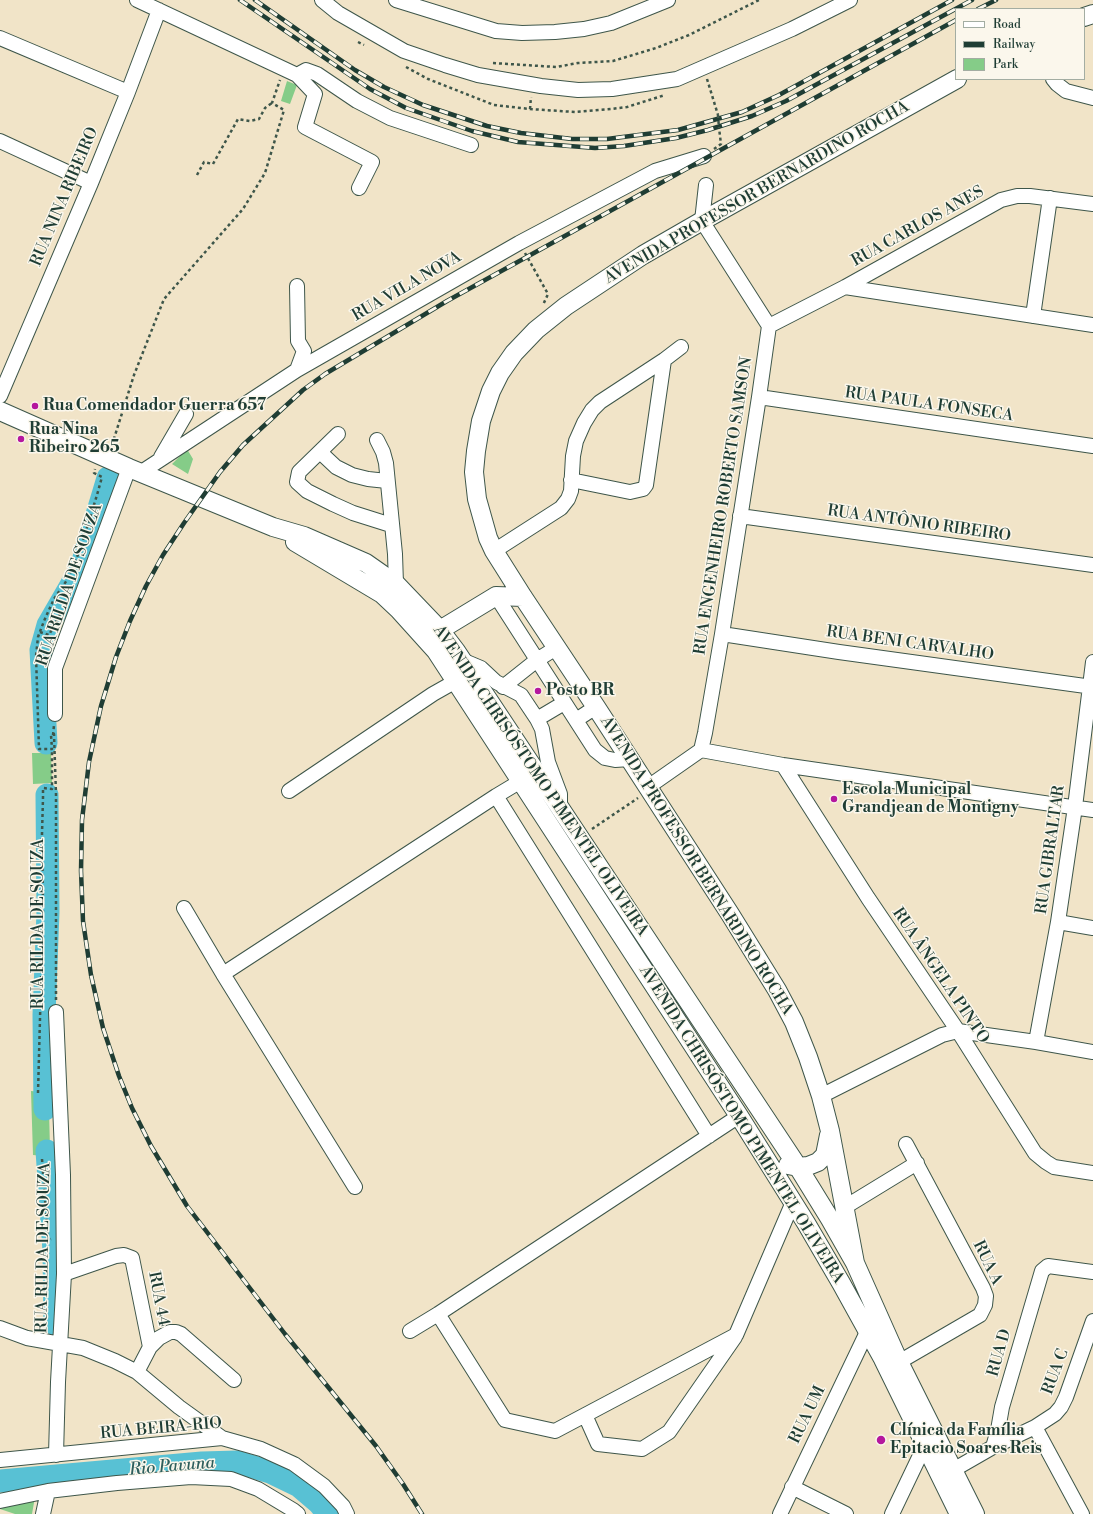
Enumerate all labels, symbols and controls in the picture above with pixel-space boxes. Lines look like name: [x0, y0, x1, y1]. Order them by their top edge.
legend: [955, 8, 1085, 80]
text: Road: [993, 17, 1021, 32]
text: Railway: [993, 37, 1035, 52]
text: Park: [993, 57, 1018, 72]
street label: AVENIDA PROFESSOR BERNARDINO ROCHA: [601, 98, 913, 288]
street label: RUA NINA RIBEIRO: [27, 125, 103, 269]
street label: RUA CARLOS ANES: [848, 183, 988, 271]
street label: RUA VILA NOVA: [349, 248, 465, 326]
street label: RUA ENGENHEIRO ROBERTO SAMSON: [691, 356, 757, 656]
street label: RUA PAULA FONSECA: [843, 384, 1015, 426]
place label: Rua Comendador Guerra 657: [43, 396, 266, 416]
marker: Rua Comendador Guerra 657: [30, 401, 40, 411]
place label: Rua Nina Ribeiro 265: [29, 420, 120, 458]
marker: Rua Nina Ribeiro 265: [16, 434, 26, 444]
street label: RUA RILDA DE SOUZA: [33, 501, 107, 669]
street label: RUA ANTÔNIO RIBEIRO: [826, 502, 1012, 546]
street label: AVENIDA CHRISÓSTOMO PIMENTEL OLIVEIRA: [428, 622, 652, 940]
street label: RUA BENI CARVALHO: [825, 623, 995, 665]
place label: Posto BR: [546, 681, 614, 701]
marker: Posto BR: [533, 686, 543, 696]
street label: AVENIDA PROFESSOR BERNARDINO ROCHA: [596, 713, 796, 1019]
place label: Escola Municipal Grandjean de Montigny: [842, 780, 1019, 818]
street label: RUA GIBRALTAR: [1032, 784, 1070, 916]
marker: Escola Municipal Grandjean de Montigny: [829, 794, 839, 804]
street label: RUA RILDA DE SOUZA: [29, 839, 49, 1009]
street label: RUA ÂNGELA PINTO: [887, 904, 993, 1048]
street label: AVENIDA CHRISÓSTOMO PIMENTEL OLIVEIRA: [635, 963, 847, 1287]
street label: RUA RILDA DE SOUZA: [33, 1162, 55, 1334]
street label: RUA A: [968, 1238, 1006, 1288]
street label: RUA 44: [143, 1270, 173, 1328]
street label: RUA D: [984, 1327, 1016, 1379]
street label: RUA C: [1039, 1347, 1073, 1397]
street label: RUA UM: [786, 1383, 830, 1447]
street label: RUA BEIRA-RIO: [99, 1414, 223, 1444]
place label: Clínica da Família Epitacio Soares Reis: [890, 1421, 1042, 1459]
marker: Clínica da Família Epitacio Soares Reis: [875, 1434, 887, 1446]
water label: Rio Pavuna: [128, 1453, 216, 1481]

